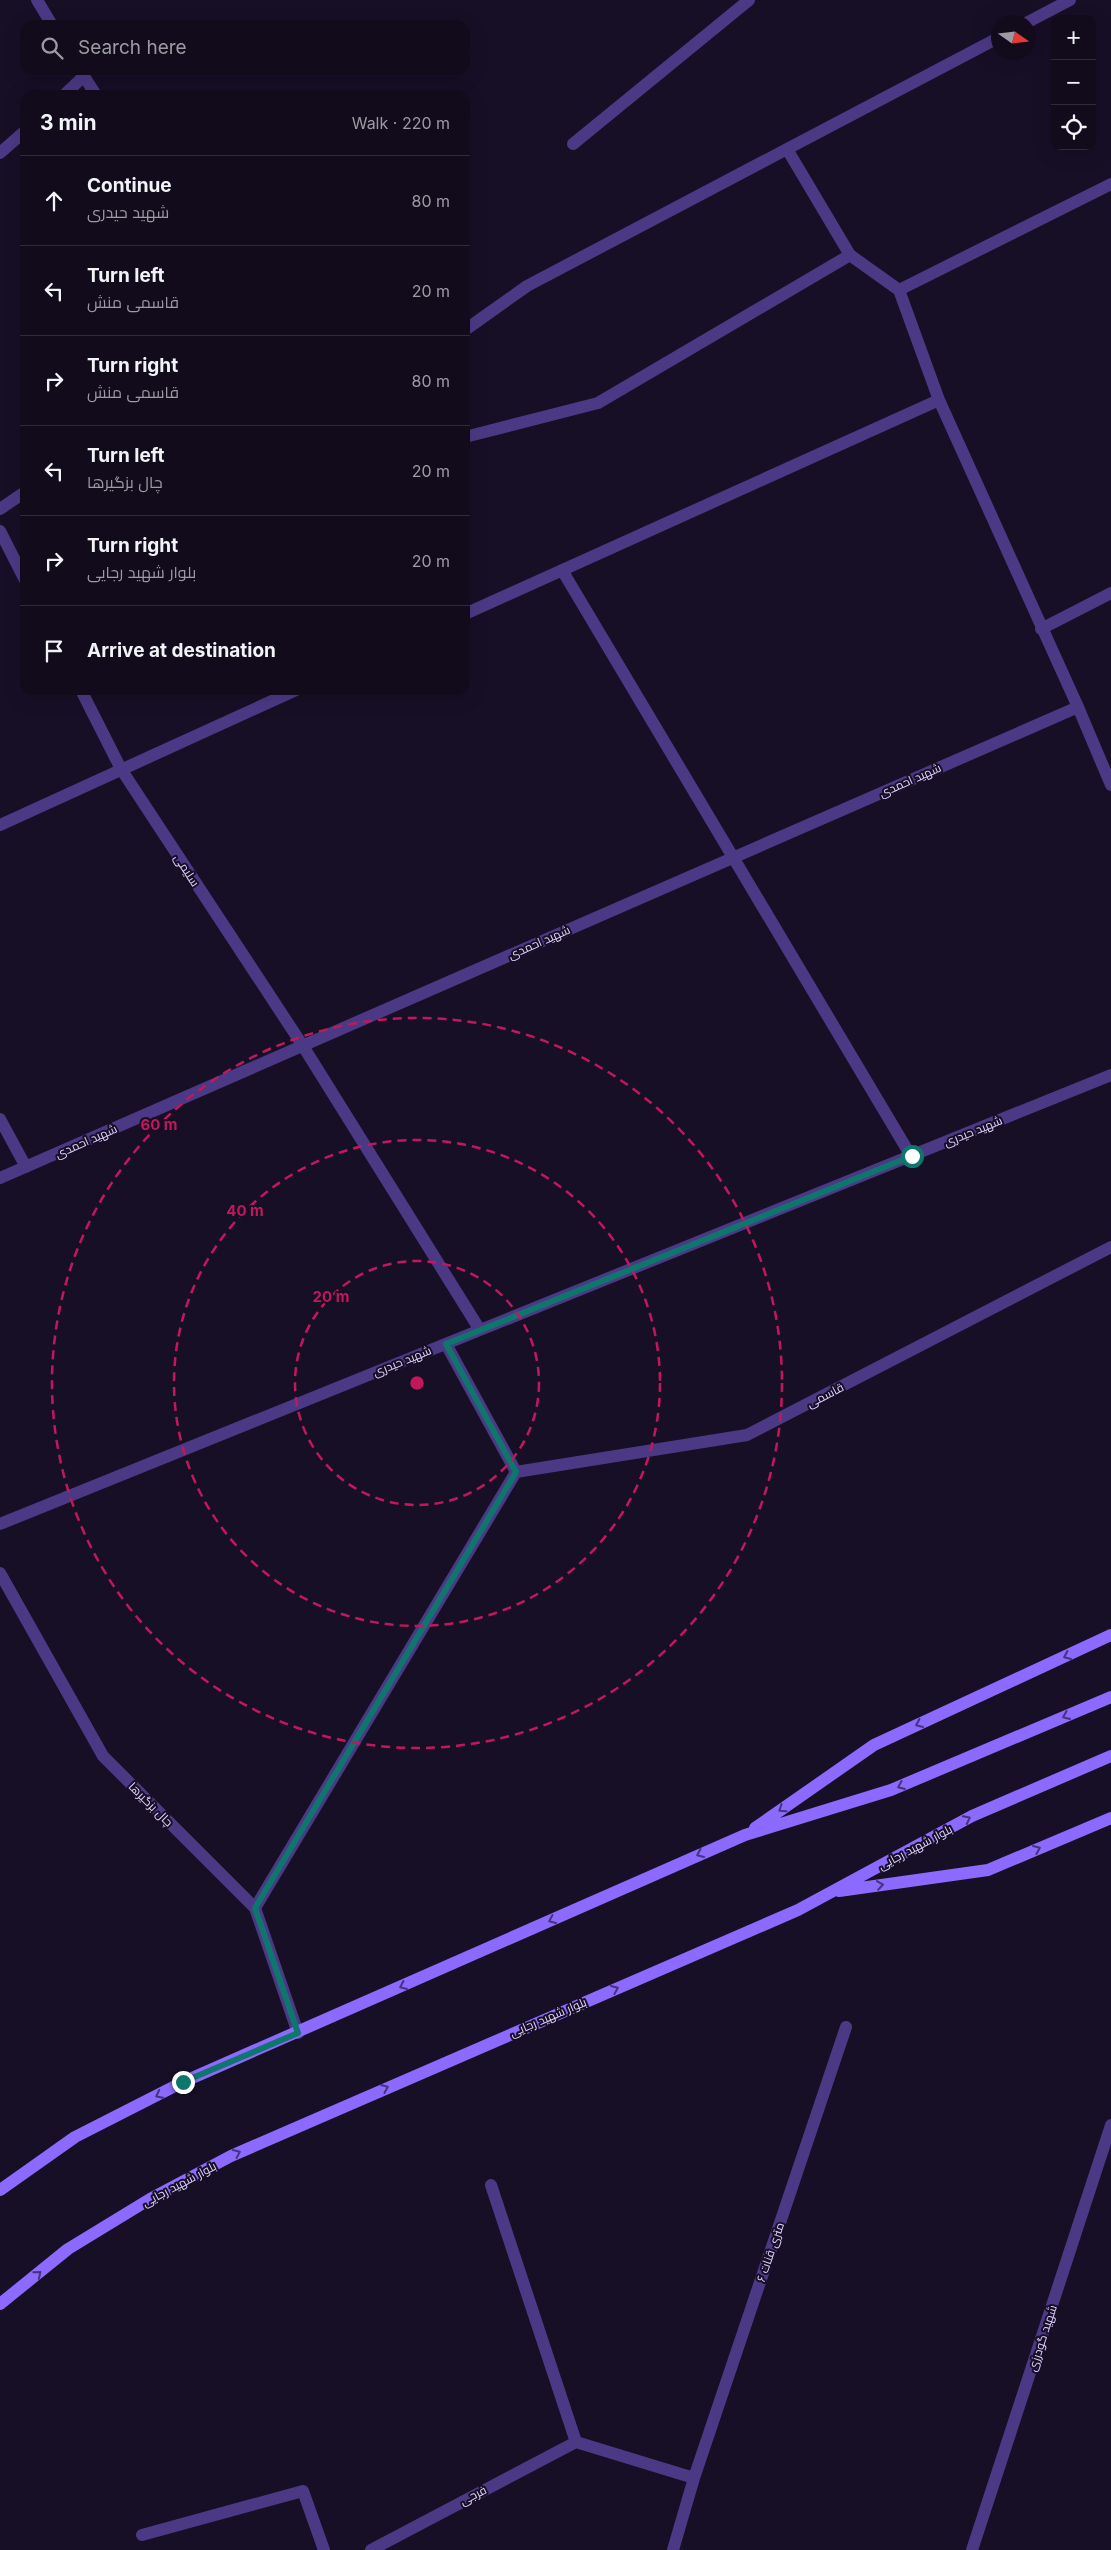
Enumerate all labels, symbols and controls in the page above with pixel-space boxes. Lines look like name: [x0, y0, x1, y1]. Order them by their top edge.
north arrow: [991, 15, 1036, 60]
map controls: [1051, 15, 1096, 150]
button: +: [1051, 15, 1096, 60]
search box: [20, 20, 470, 75]
icon: search: [38, 34, 66, 62]
text: Search here: [78, 36, 187, 59]
button: −: [1051, 60, 1096, 105]
button: locate: [1051, 105, 1096, 150]
text: 3 min: [40, 110, 96, 135]
text: Walk · 220 m: [352, 113, 450, 133]
text: Continue: [87, 174, 172, 197]
icon: ahead: [40, 187, 68, 215]
text: 80 m: [411, 191, 450, 211]
text: شهید حیدری: [87, 202, 169, 222]
text: Turn left: [87, 264, 165, 287]
icon: left: [40, 277, 68, 305]
text: 20 m: [412, 281, 450, 301]
text: قاسمی منش: [87, 292, 179, 312]
text: Turn right: [87, 354, 178, 377]
icon: right: [40, 367, 68, 395]
text: 80 m: [411, 371, 450, 391]
text: قاسمی منش: [87, 382, 179, 402]
text: Turn left: [87, 444, 165, 467]
icon: left: [40, 457, 68, 485]
text: 20 m: [412, 461, 450, 481]
text: چال بزگیرها: [87, 472, 163, 492]
text: Turn right: [87, 534, 178, 557]
icon: right: [40, 547, 68, 575]
text: 20 m: [412, 551, 450, 571]
text: بلوار شهید رجایی: [87, 562, 196, 582]
icon: arrive: [40, 637, 68, 665]
text: Arrive at destination: [87, 639, 276, 662]
street label: شهید احمدی: [877, 760, 943, 800]
street label: سلیمی: [171, 851, 203, 889]
street label: شهید احمدی: [506, 922, 572, 962]
street label: شهید حیدری: [942, 1112, 1004, 1150]
text: 60 m: [140, 1115, 178, 1134]
street label: شهید احمدی: [53, 1121, 119, 1161]
route start: [901, 1145, 924, 1168]
text: 40 m: [226, 1201, 264, 1220]
text: 20 m: [313, 1287, 349, 1306]
street label: شهید حیدری: [371, 1342, 433, 1380]
centre of rings: [408, 1374, 426, 1392]
street label: قاسمی: [804, 1379, 846, 1411]
one-way arrow: [1063, 1649, 1072, 1660]
one-way arrow: [1062, 1709, 1071, 1720]
one-way arrow: [915, 1718, 924, 1728]
street label: چال بزگیرها: [124, 1779, 176, 1831]
one-way arrow: [897, 1781, 905, 1791]
one-way arrow: [778, 1803, 787, 1812]
one-way arrow: [962, 1815, 971, 1825]
street label: بلوار شهید رجایی: [875, 1821, 955, 1873]
one-way arrow: [1032, 1845, 1041, 1855]
one-way arrow: [696, 1848, 705, 1859]
one-way arrow: [876, 1881, 885, 1891]
one-way arrow: [548, 1914, 557, 1925]
one-way arrow: [399, 1979, 408, 1990]
one-way arrow: [610, 1984, 619, 1995]
street label: بلوار شهید رجایی: [507, 1994, 589, 2040]
route end: [172, 2071, 195, 2094]
one-way arrow: [380, 2083, 389, 2094]
one-way arrow: [155, 2089, 164, 2099]
one-way arrow: [231, 2150, 240, 2160]
street label: بلوار شهید رجایی: [139, 2158, 219, 2210]
street label: ۶ متری قنات: [753, 2220, 787, 2284]
one-way arrow: [32, 2271, 41, 2279]
street label: شهید گودرزی: [1024, 2303, 1060, 2373]
street label: فرجی: [457, 2482, 489, 2508]

